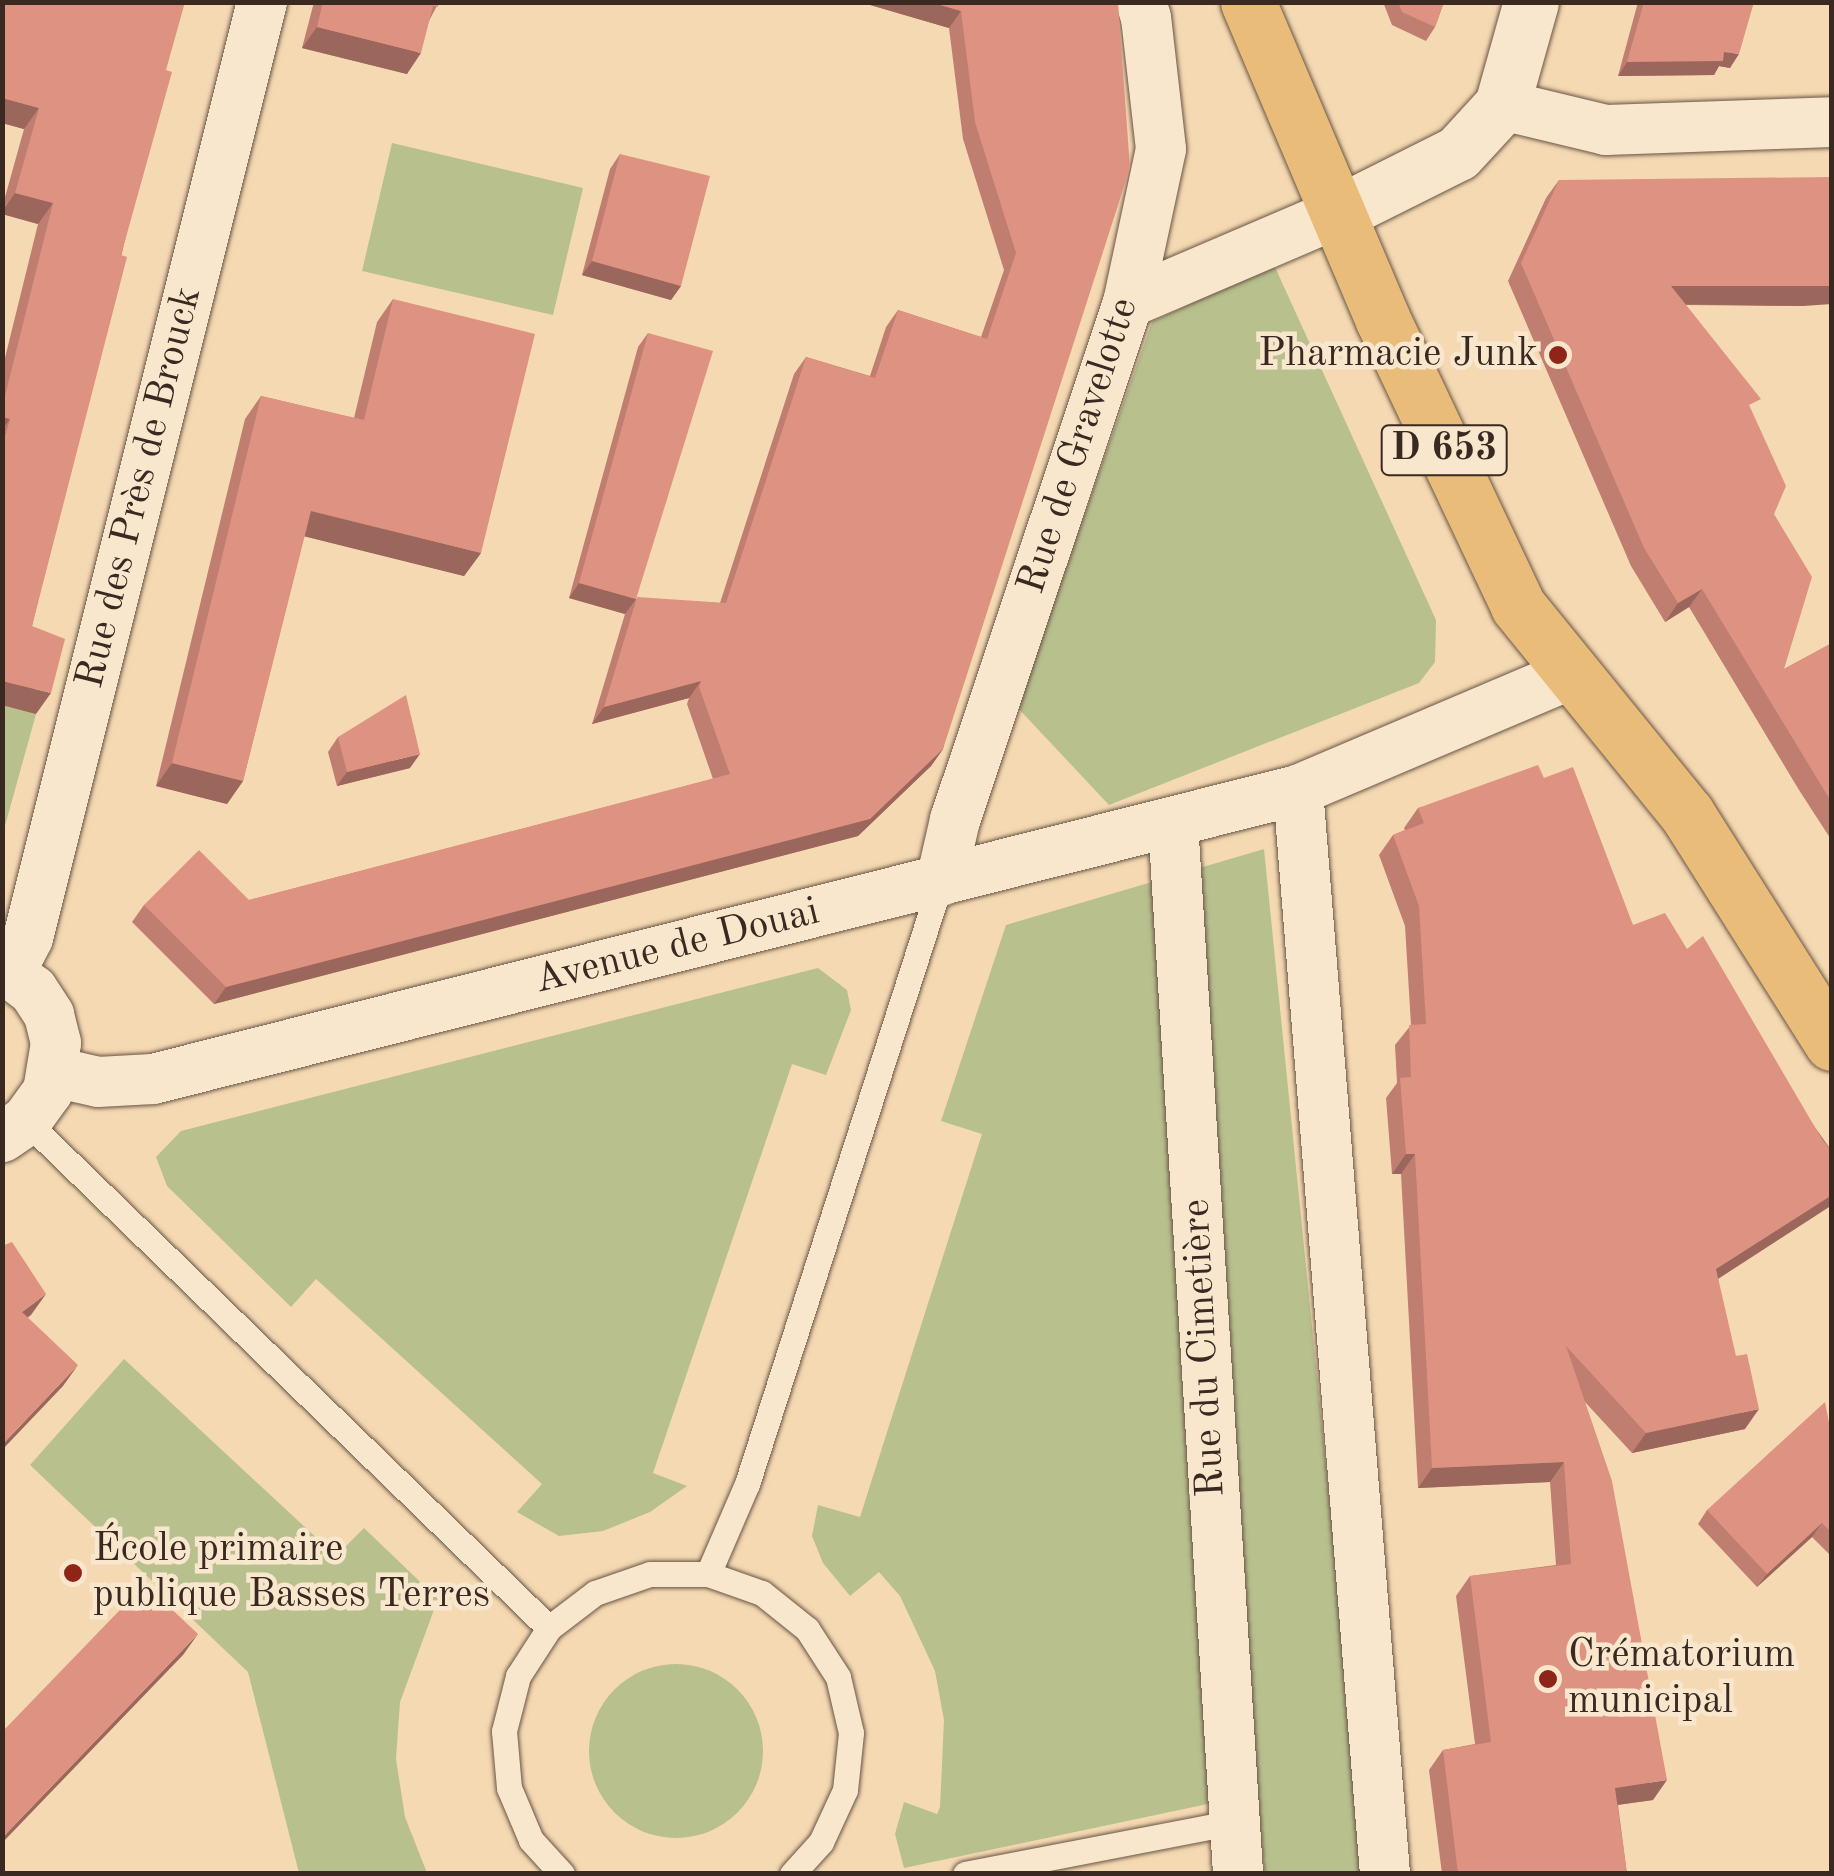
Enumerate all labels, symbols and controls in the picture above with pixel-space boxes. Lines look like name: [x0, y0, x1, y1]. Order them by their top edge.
street label: Rue des Près de Brouck: [67, 282, 213, 694]
street label: Rue de Gravelotte: [1009, 292, 1149, 600]
place label: Pharmacie Junk: [1258, 331, 1538, 379]
marker: Pharmacie Junk: [1547, 344, 1569, 366]
road number: D 653: [1379, 417, 1509, 483]
street label: Avenue de Douai: [530, 888, 824, 1006]
street label: Rue du Cimetière: [1173, 1198, 1237, 1498]
place label: École primaire publique Basses Terres: [93, 1526, 490, 1620]
marker: École primaire publique Basses Terres: [62, 1562, 84, 1584]
place label: Crématorium municipal: [1568, 1632, 1795, 1726]
marker: Crématorium municipal: [1537, 1668, 1559, 1690]

